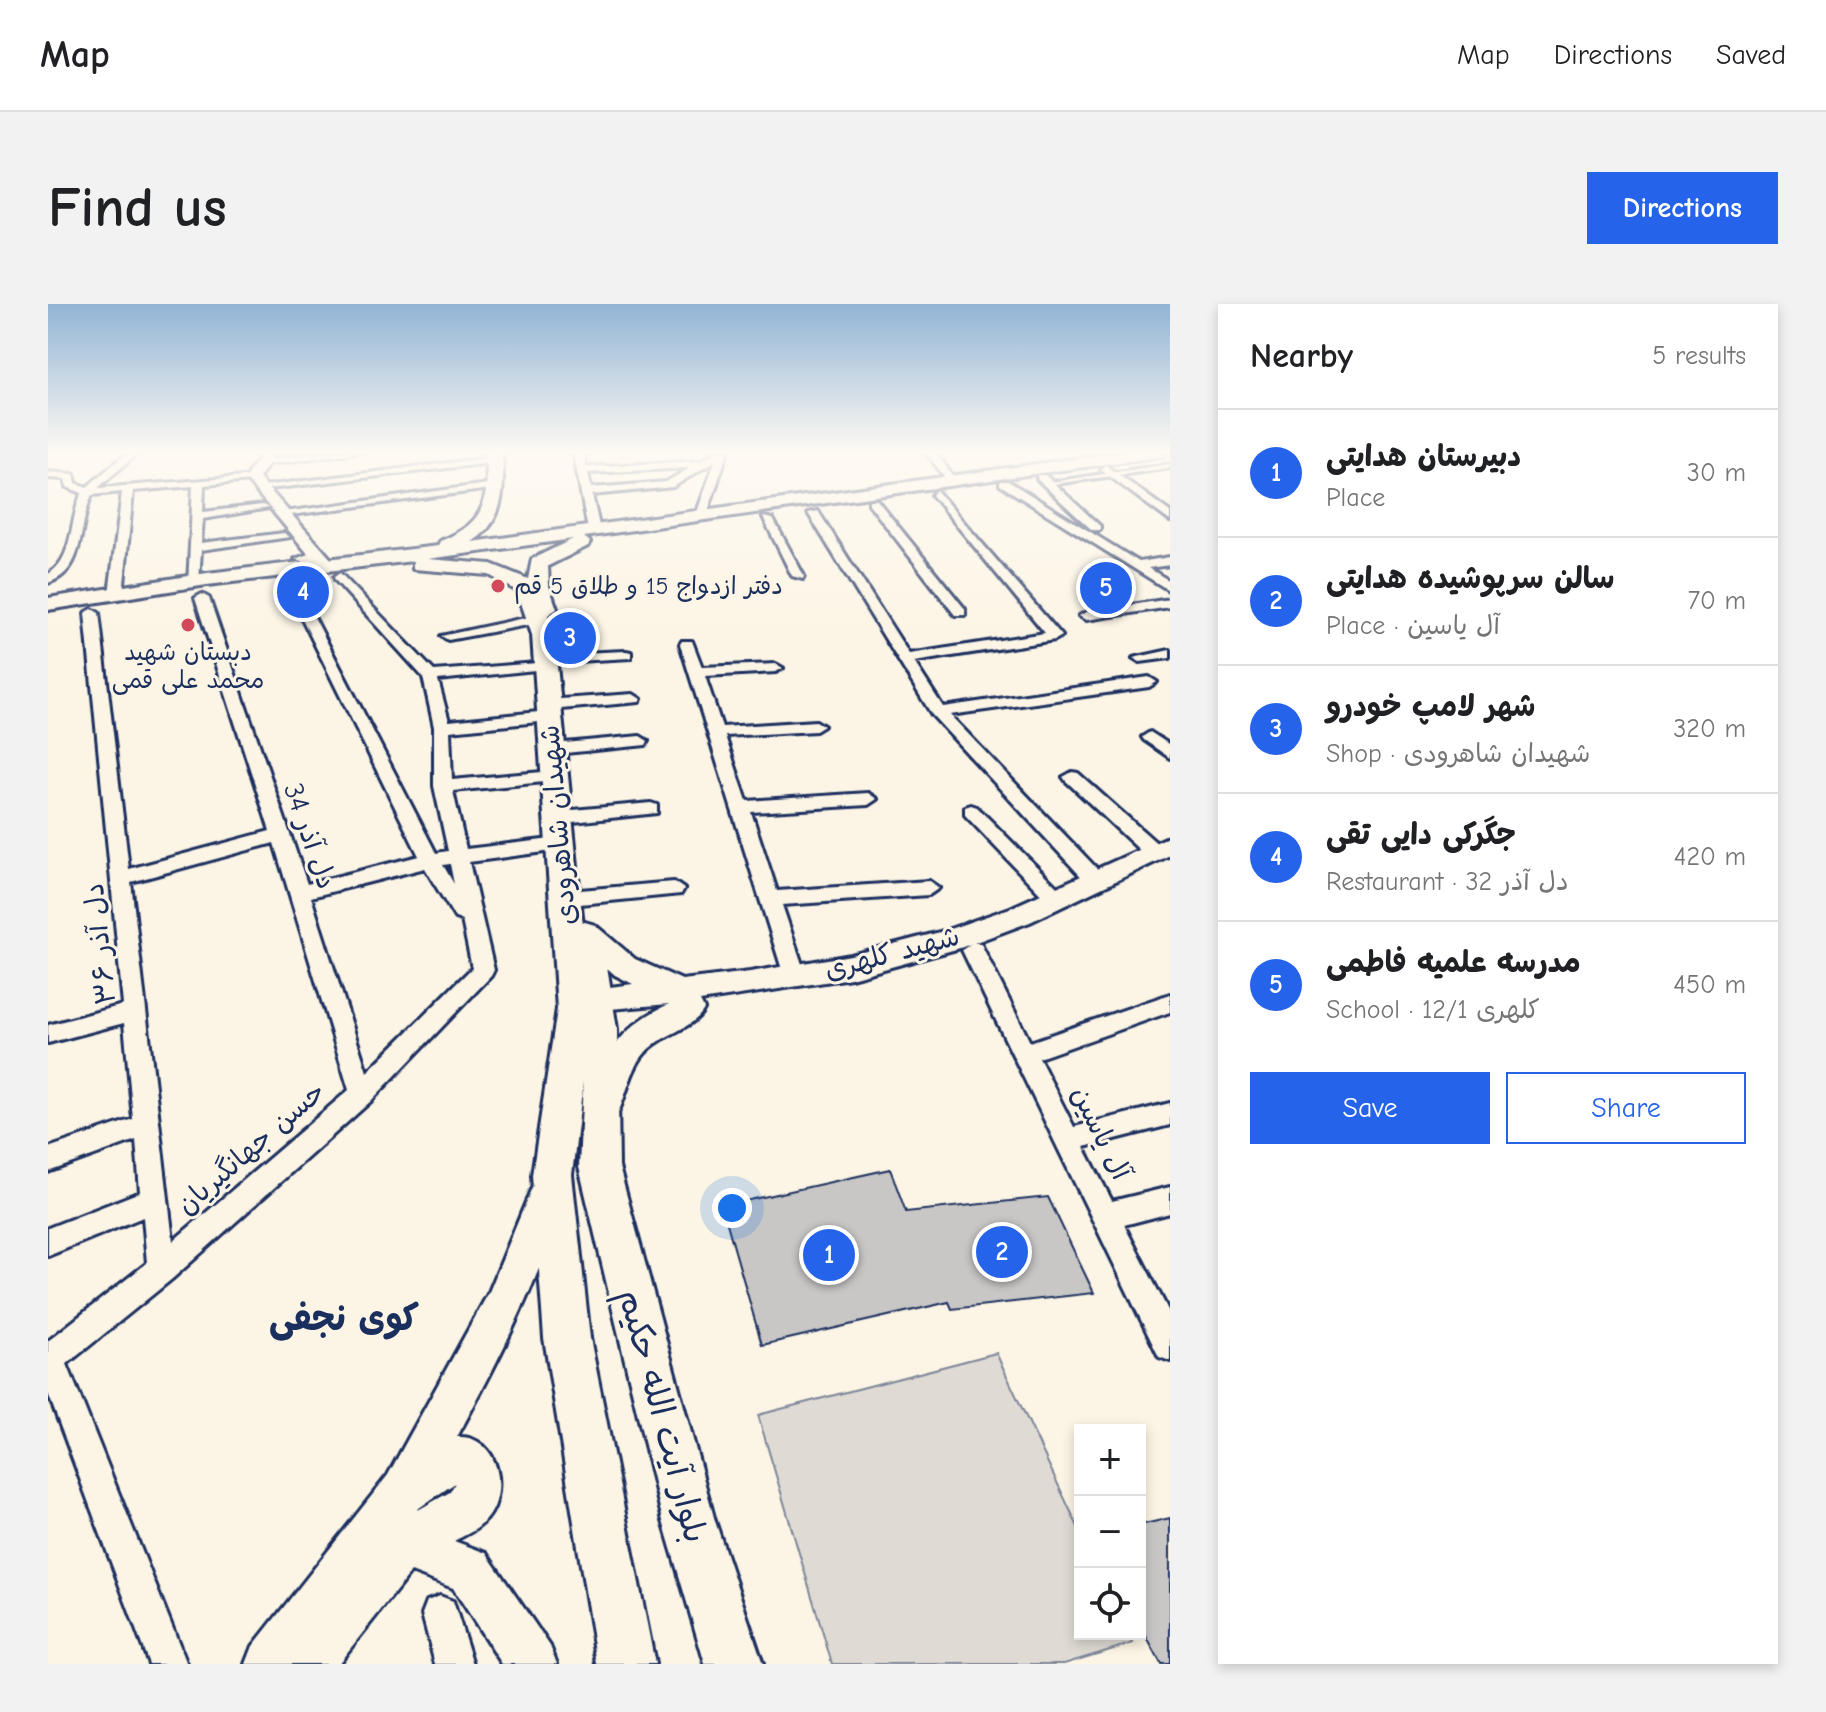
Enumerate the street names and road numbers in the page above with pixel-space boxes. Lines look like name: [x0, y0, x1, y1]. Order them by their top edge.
street label: شهیدان شاهرودی: [533, 724, 583, 926]
street label: دل آذر 34: [277, 779, 343, 893]
street label: دل آذر ۳۶: [78, 882, 122, 1006]
street label: شهید کلهری: [821, 920, 963, 986]
street label: حسن جهانگیریان: [170, 1074, 332, 1221]
street label: آل یاسین: [1065, 1081, 1138, 1186]
street label: بلوار آیت الله حکیم: [605, 1285, 716, 1548]

